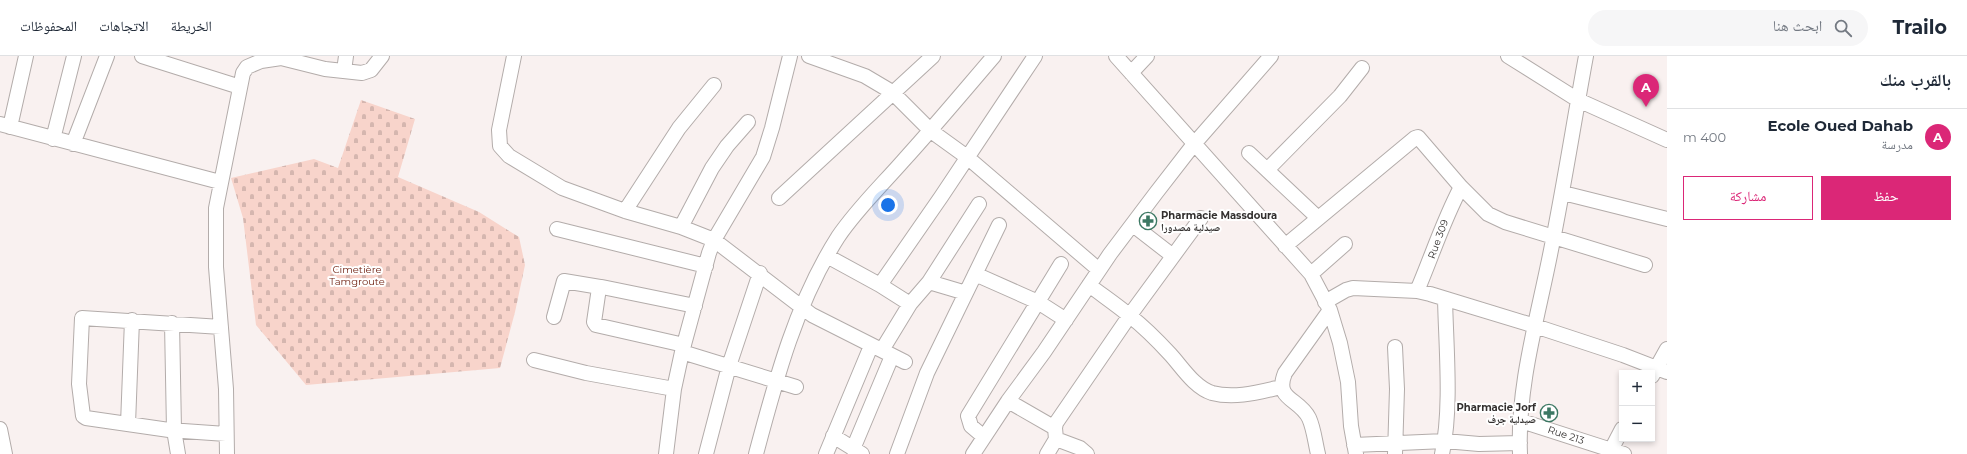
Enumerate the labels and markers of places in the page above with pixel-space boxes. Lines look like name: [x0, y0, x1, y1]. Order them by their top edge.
pin: A: [1633, 74, 1659, 107]
place label: Pharmacie Massdoura صيدلية مصدورا: [1161, 209, 1277, 234]
pharmacy icon: Pharmacie Massdoura صيدلية مصدورا: [1138, 211, 1158, 231]
place label: Pharmacie Jorf صيدلية جرف: [1456, 401, 1537, 426]
pharmacy icon: Pharmacie Jorf صيدلية جرف: [1539, 403, 1559, 423]

